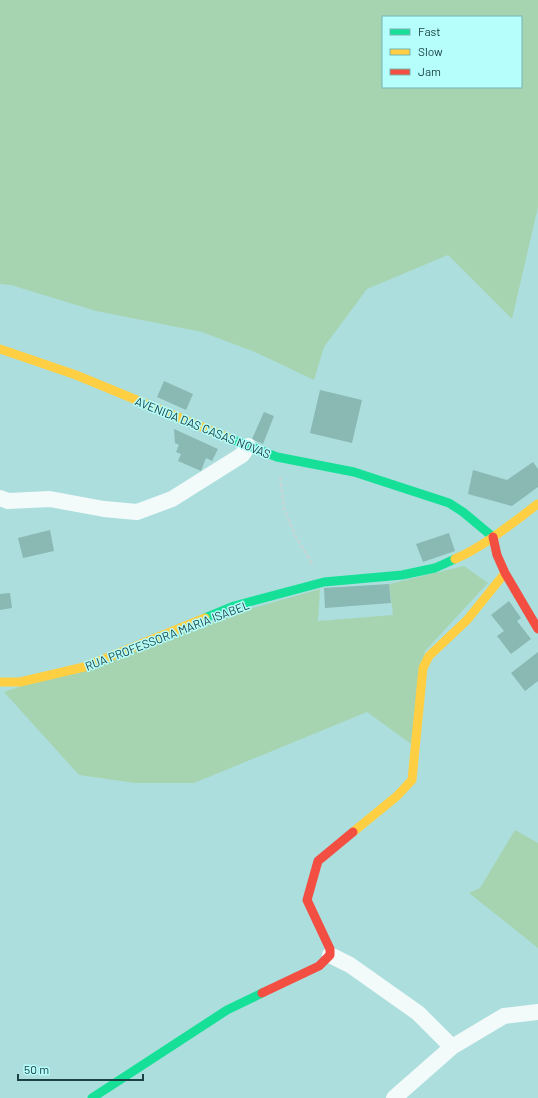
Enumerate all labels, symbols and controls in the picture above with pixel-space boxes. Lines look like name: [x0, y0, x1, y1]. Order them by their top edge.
legend: [382, 16, 522, 88]
text: Fast: [418, 24, 441, 38]
text: Slow: [418, 44, 443, 58]
text: Jam: [418, 64, 441, 78]
street label: AVENIDA DAS CASAS NOVAS: [133, 393, 273, 461]
street label: RUA PROFESSORA MARIA ISABEL: [83, 597, 251, 673]
scale bar: [18, 1056, 143, 1082]
text: 50 m: [24, 1062, 49, 1076]

